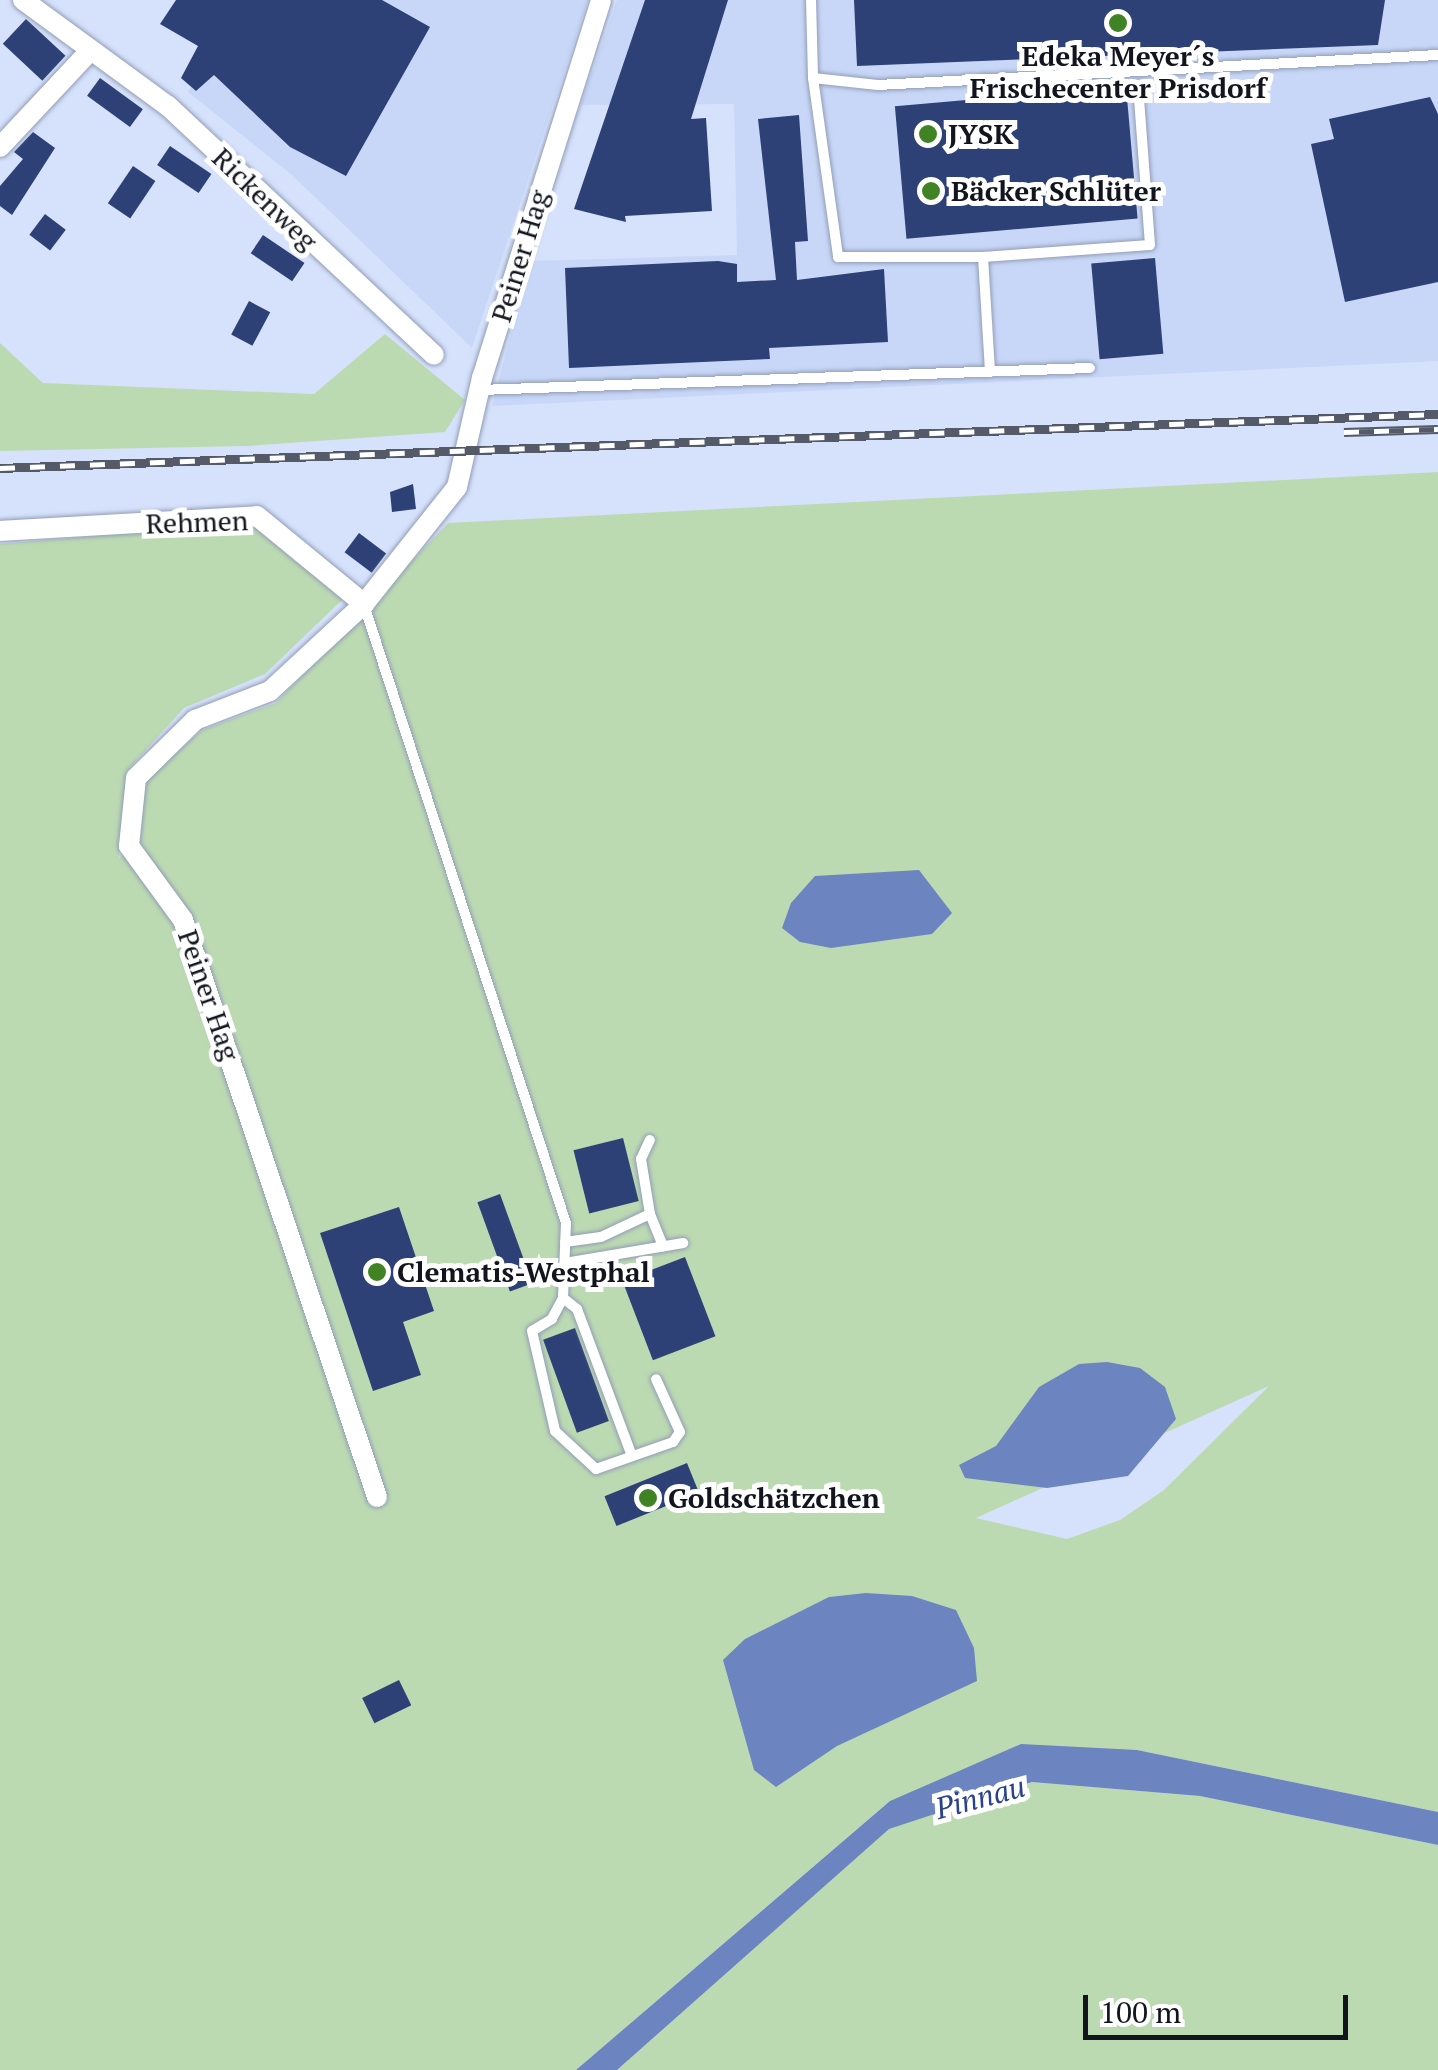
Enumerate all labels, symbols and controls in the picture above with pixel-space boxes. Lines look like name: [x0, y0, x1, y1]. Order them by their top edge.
marker: Edeka Meyer´s Frischecenter Prisdorf: [1107, 12, 1129, 34]
place label: Edeka Meyer´s Frischecenter Prisdorf: [970, 39, 1266, 105]
place label: JYSK: [948, 117, 1013, 151]
marker: JYSK: [917, 123, 939, 145]
street label: Rickenweg: [205, 141, 325, 257]
place label: Bäcker Schlüter: [951, 174, 1161, 208]
marker: Bäcker Schlüter: [920, 180, 942, 202]
street label: Peiner Hag: [484, 186, 556, 326]
street label: Rehmen: [145, 503, 249, 541]
street label: Peiner Hag: [171, 925, 247, 1065]
place label: Clematis-Westphal: [397, 1255, 650, 1289]
marker: Clematis-Westphal: [366, 1261, 388, 1283]
place label: Goldschätzchen: [668, 1481, 880, 1515]
marker: Goldschätzchen: [637, 1487, 659, 1509]
water label: Pinnau: [931, 1768, 1029, 1826]
scale bar: [1088, 1975, 1353, 2037]
text: 100 m: [1100, 1992, 1181, 2032]

